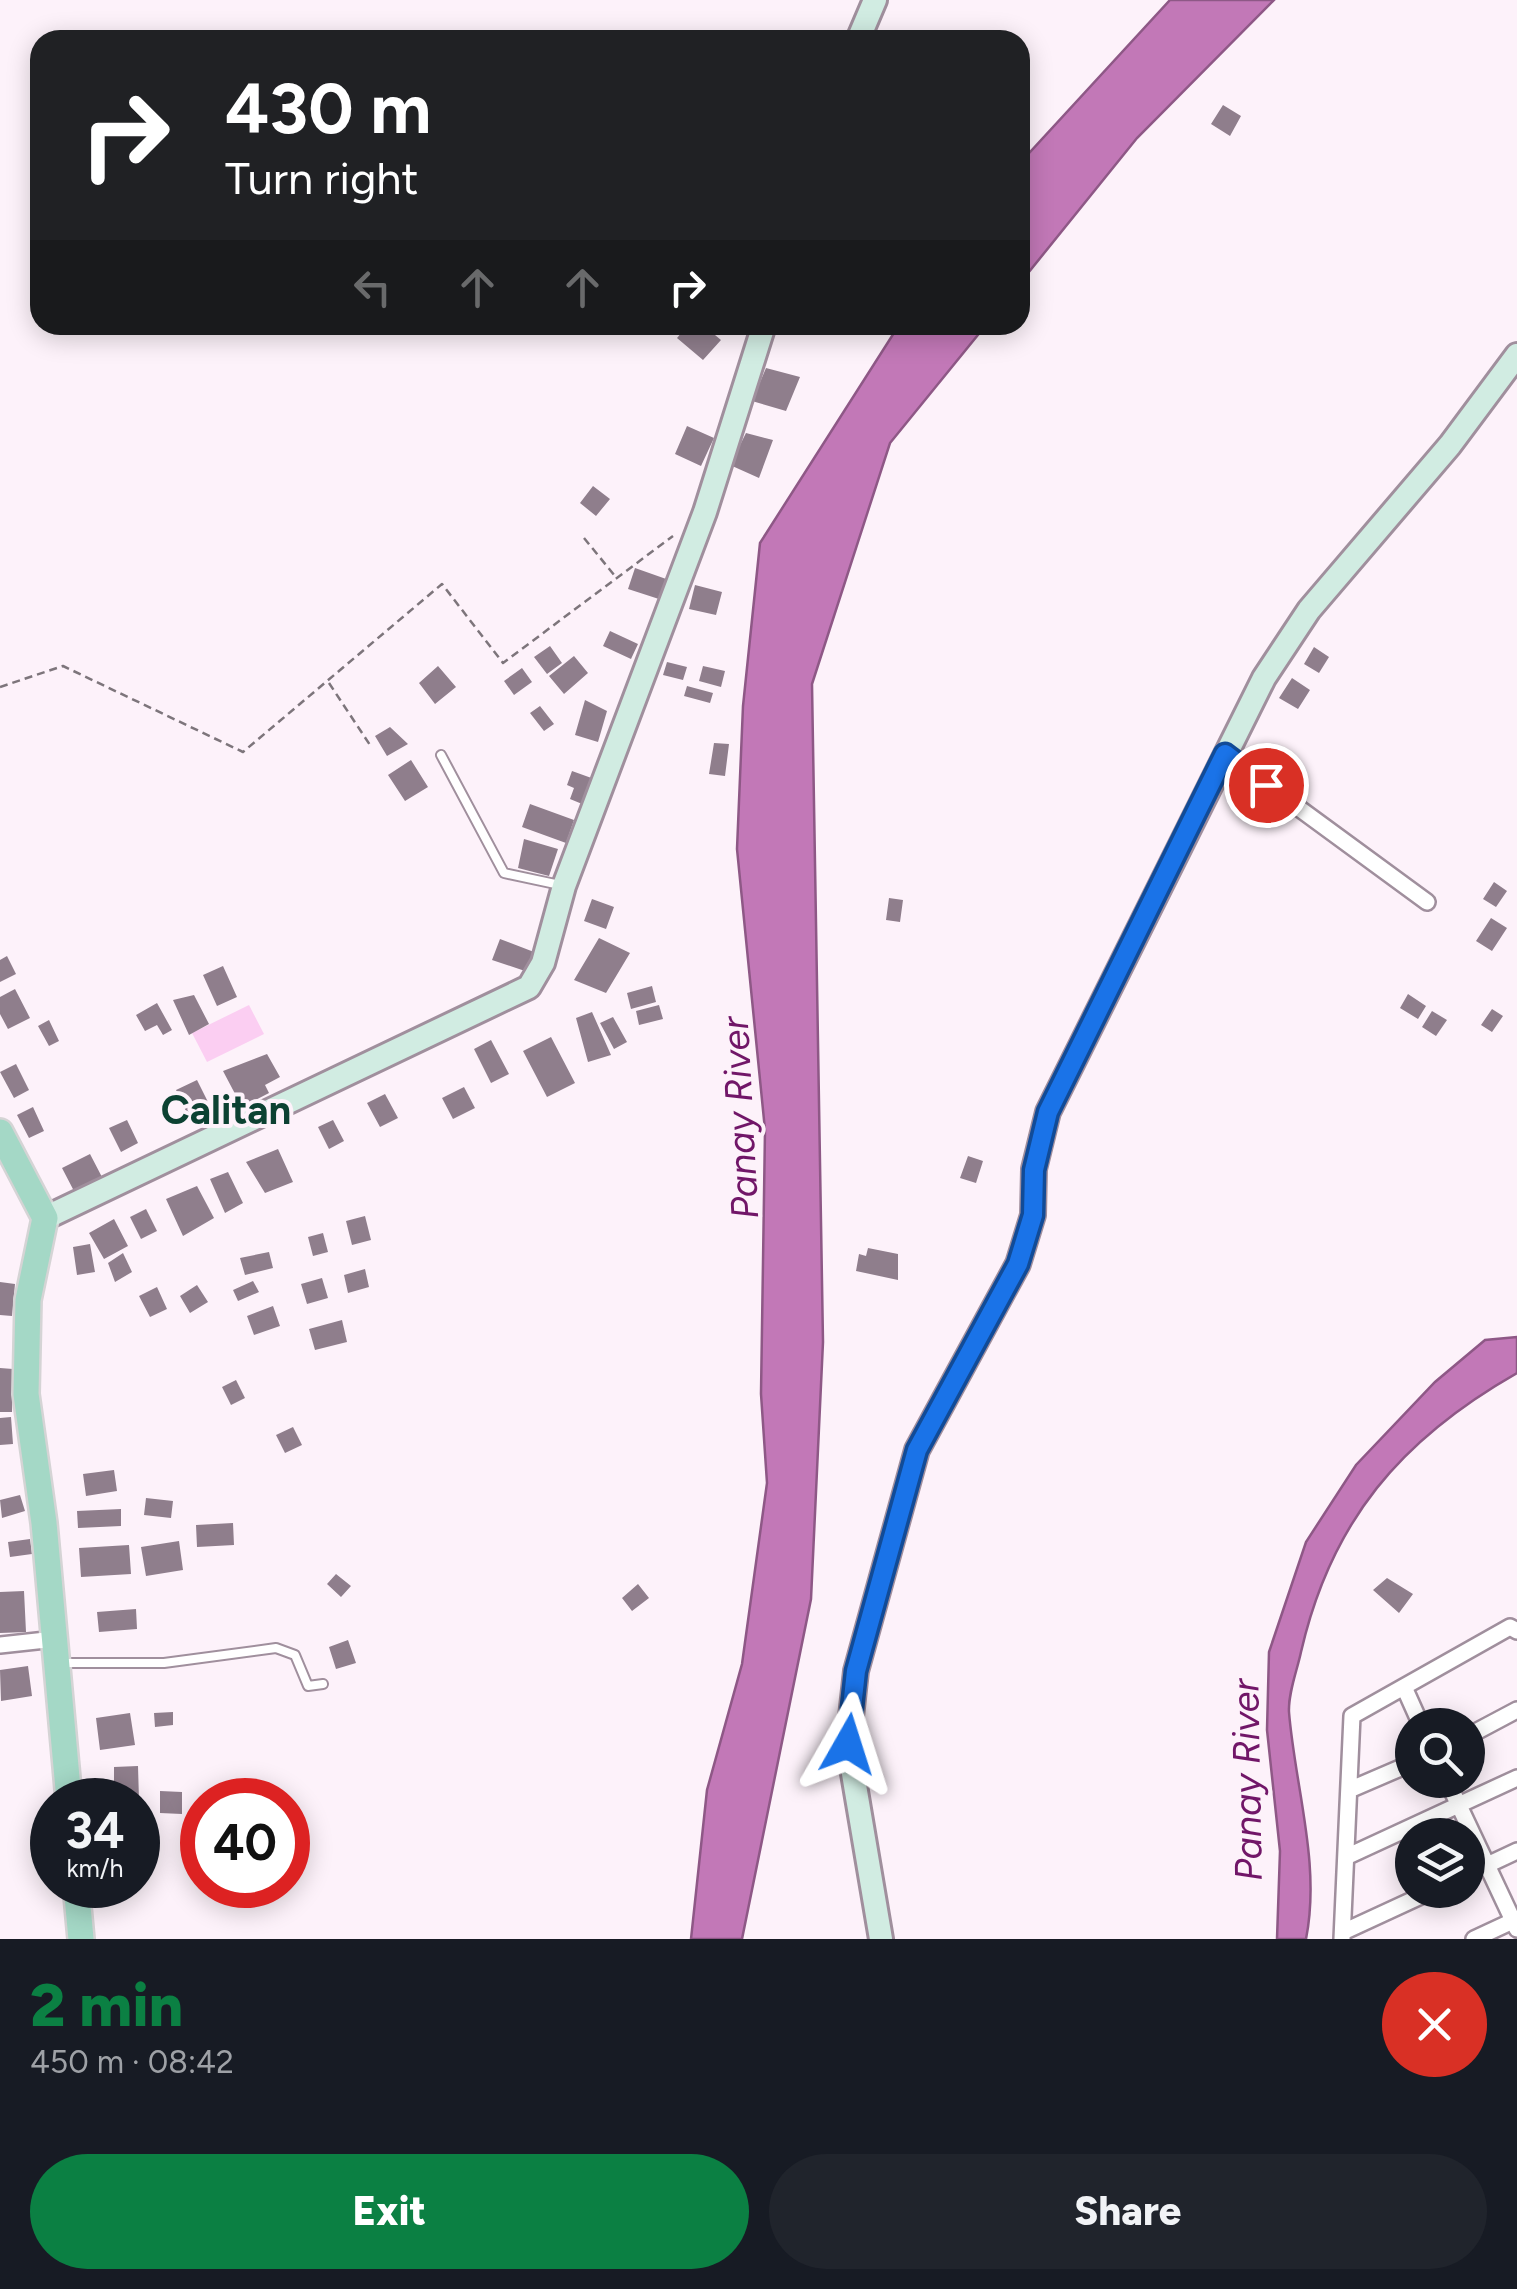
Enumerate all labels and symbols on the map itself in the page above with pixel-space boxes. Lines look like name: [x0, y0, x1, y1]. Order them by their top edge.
pin: [1224, 743, 1309, 828]
water label: Panay River: [712, 1015, 768, 1220]
district label: Calitan: [161, 1086, 291, 1134]
water label: Panay River: [1222, 1677, 1272, 1882]
position arrow: [796, 1692, 900, 1796]
speed limit sign: 40: [180, 1778, 310, 1908]

